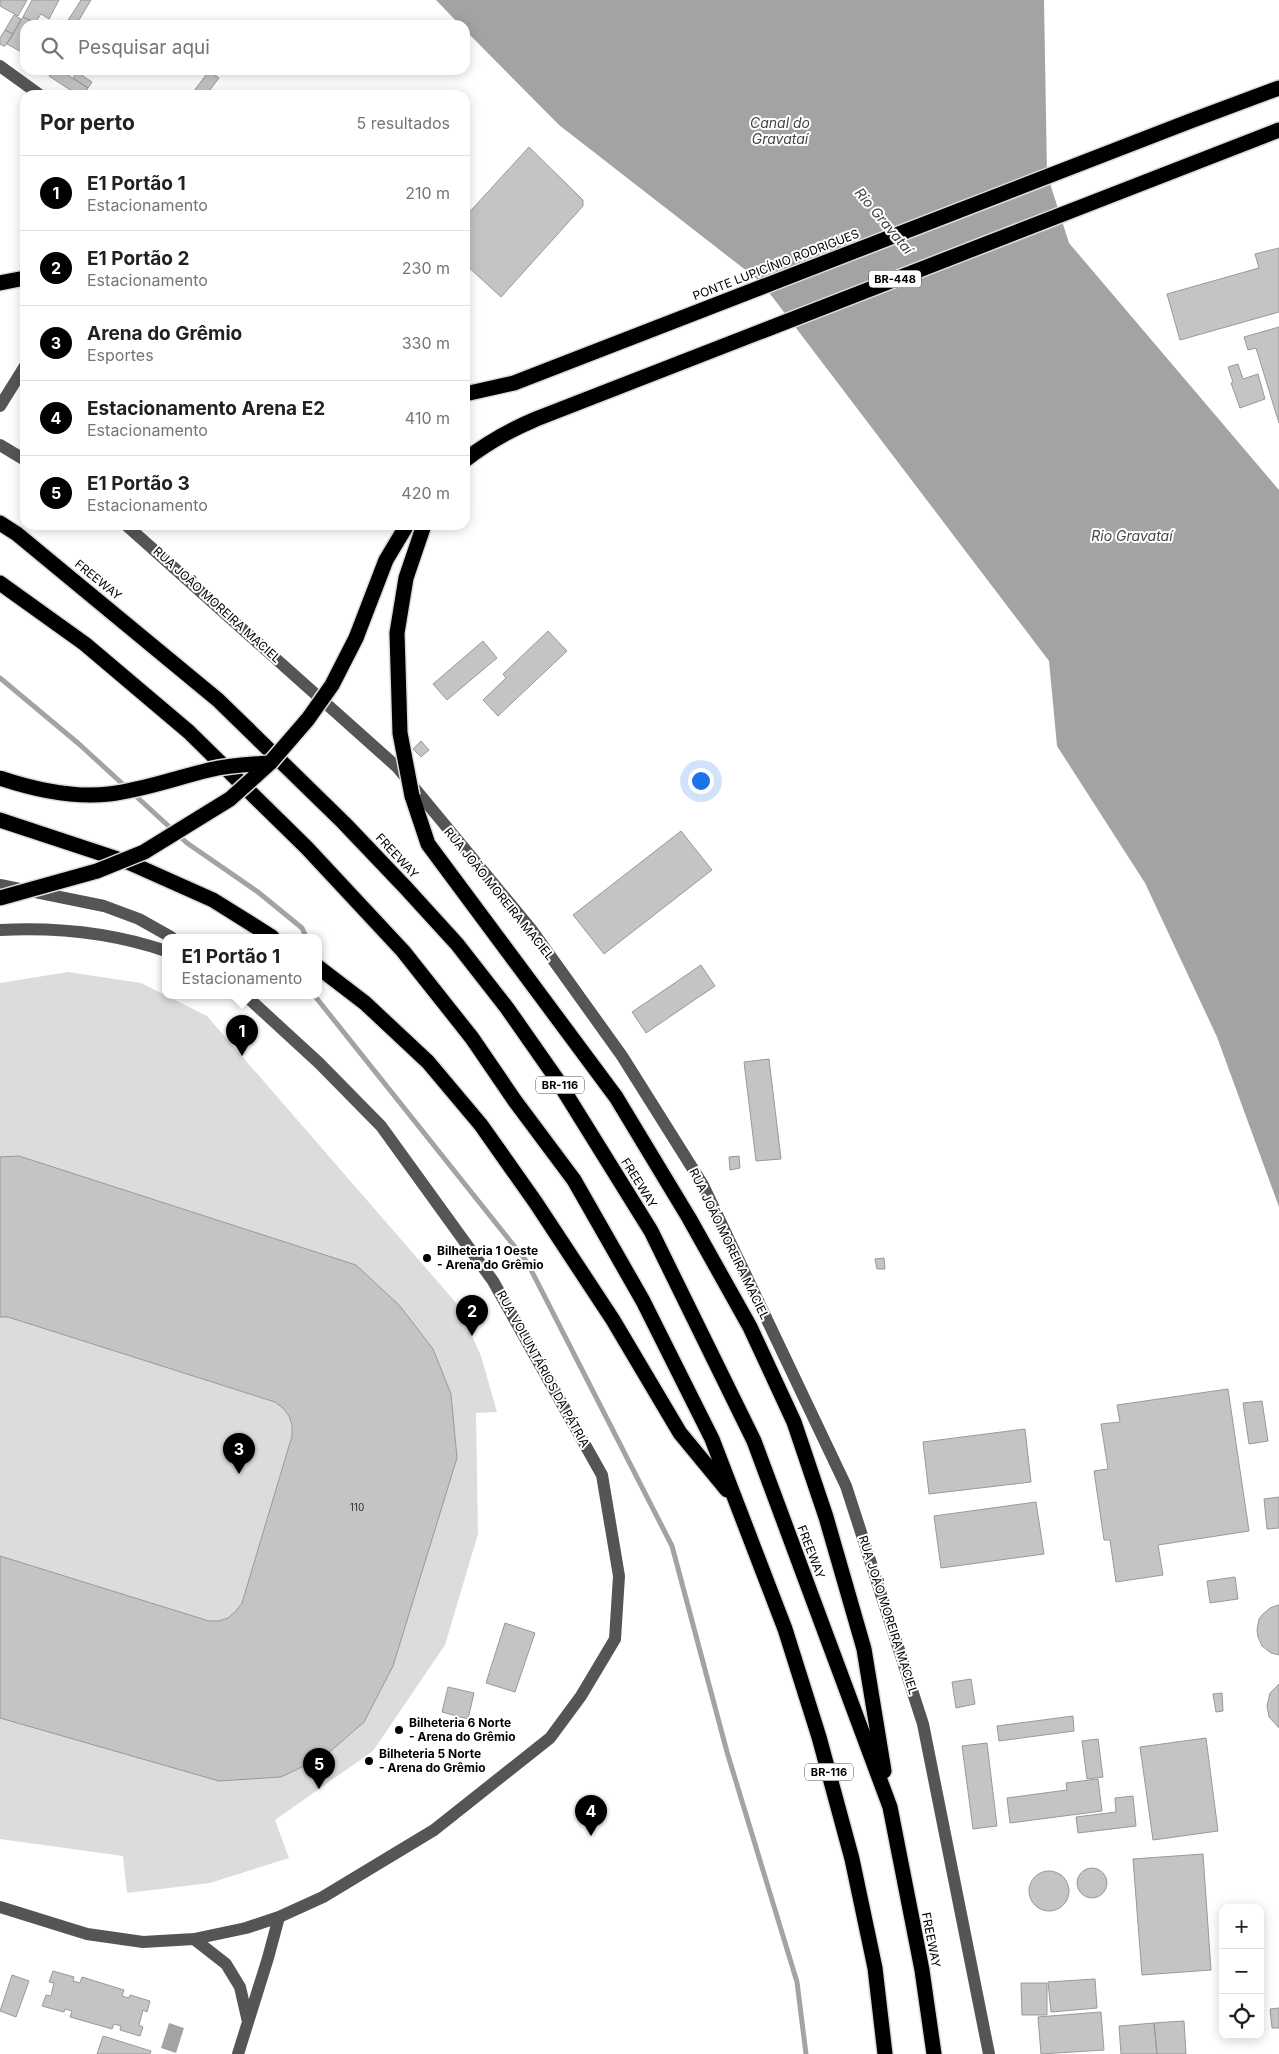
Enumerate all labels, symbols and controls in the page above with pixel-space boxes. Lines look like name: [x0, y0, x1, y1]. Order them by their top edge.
search box: [20, 20, 470, 75]
icon: search: [38, 34, 66, 62]
text: Pesquisar aqui: [78, 36, 210, 59]
text: Por perto: [40, 110, 135, 135]
text: 5 resultados: [357, 113, 450, 133]
water label: Canal do Gravataí: [750, 114, 810, 147]
text: E1 Portão 1: [87, 172, 186, 195]
text: 1: [53, 183, 59, 203]
text: 210 m: [405, 183, 450, 203]
water label: Rio Gravataí: [852, 184, 918, 258]
text: Estacionamento: [87, 195, 208, 215]
street label: PONTE LUPICÍNIO RODRIGUES: [691, 226, 861, 303]
text: E1 Portão 2: [87, 247, 189, 270]
text: 2: [51, 258, 61, 278]
text: 230 m: [402, 258, 450, 278]
text: Estacionamento: [87, 270, 208, 290]
road number: BR-448: [869, 270, 921, 288]
text: Arena do Grêmio: [87, 322, 242, 345]
text: 3: [51, 333, 61, 353]
text: 330 m: [402, 333, 450, 353]
text: Esportes: [87, 345, 154, 365]
text: Estacionamento Arena E2: [87, 397, 325, 420]
text: 4: [51, 408, 61, 428]
text: 410 m: [405, 408, 450, 428]
text: Estacionamento: [87, 420, 208, 440]
text: E1 Portão 3: [87, 472, 190, 495]
text: 5: [51, 483, 61, 503]
text: 420 m: [401, 483, 450, 503]
text: Estacionamento: [87, 495, 208, 515]
water label: Rio Gravataí: [1091, 527, 1174, 544]
street label: RUA JOÃO MOREIRA MACIEL: [151, 543, 284, 666]
street label: FREEWAY: [72, 556, 125, 603]
your location: [688, 768, 714, 794]
street label: RUA JOÃO MOREIRA MACIEL: [441, 824, 558, 963]
street label: FREEWAY: [373, 830, 422, 881]
popup: [162, 934, 322, 999]
text: E1 Portão 1: [182, 945, 280, 968]
text: Estacionamento: [182, 968, 302, 988]
pin: 1: [226, 1015, 258, 1056]
road number: BR-116: [536, 1076, 584, 1094]
street label: FREEWAY: [618, 1155, 661, 1210]
street label: RUA JOÃO MOREIRA MACIEL: [686, 1166, 773, 1322]
place label: Bilheteria 1 Oeste - Arena do Grêmio: [437, 1243, 544, 1272]
marker: Bilheteria 1 Oeste - Arena do Grêmio: [421, 1252, 433, 1264]
street label: RUA VOLUNTÁRIOS DA PÁTRIA: [494, 1288, 593, 1450]
pin: 2: [456, 1295, 488, 1336]
pin: 3: [223, 1433, 255, 1474]
house number: 110: [350, 1501, 364, 1513]
street label: FREEWAY: [794, 1523, 828, 1581]
street label: RUA JOÃO MOREIRA MACIEL: [856, 1533, 921, 1696]
place label: Bilheteria 6 Norte - Arena do Grêmio: [409, 1715, 516, 1744]
marker: Bilheteria 6 Norte - Arena do Grêmio: [393, 1724, 405, 1736]
place label: Bilheteria 5 Norte - Arena do Grêmio: [379, 1746, 486, 1775]
pin: 5: [303, 1748, 335, 1789]
marker: Bilheteria 5 Norte - Arena do Grêmio: [363, 1755, 375, 1767]
road number: BR-116: [805, 1764, 853, 1780]
pin: 4: [575, 1795, 607, 1836]
map controls: [1219, 1904, 1264, 2039]
button: +: [1219, 1904, 1264, 1949]
street label: FREEWAY: [919, 1911, 944, 1969]
button: −: [1219, 1949, 1264, 1994]
button: locate: [1219, 1994, 1264, 2039]

